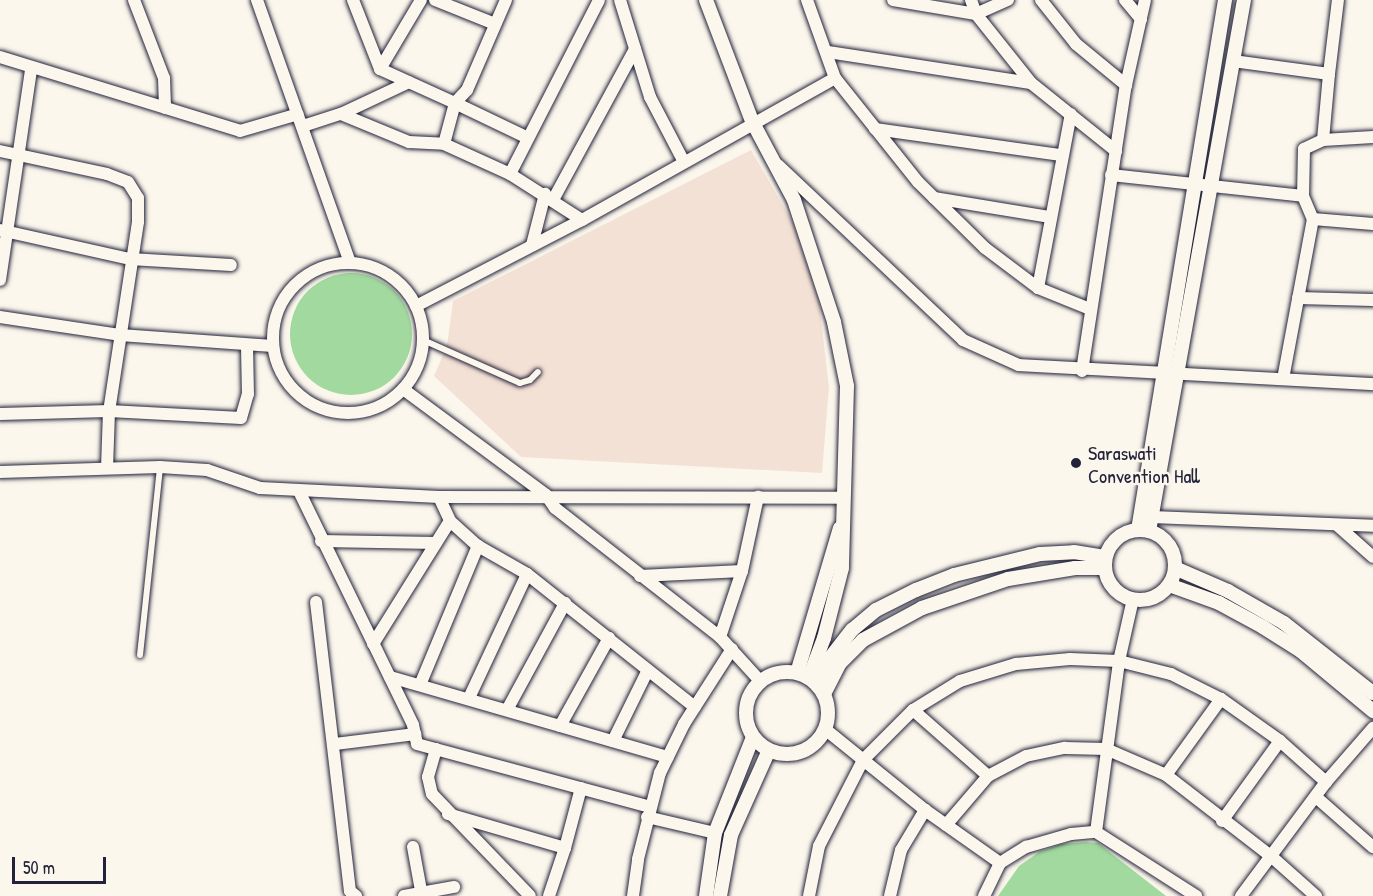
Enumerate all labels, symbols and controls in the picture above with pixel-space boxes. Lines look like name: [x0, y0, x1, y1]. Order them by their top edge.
place label: Saraswati Convention Hall: [1088, 440, 1200, 487]
marker: Saraswati Convention Hall: [1069, 456, 1083, 470]
scale bar: [15, 845, 110, 883]
text: 50 m: [23, 855, 55, 880]

